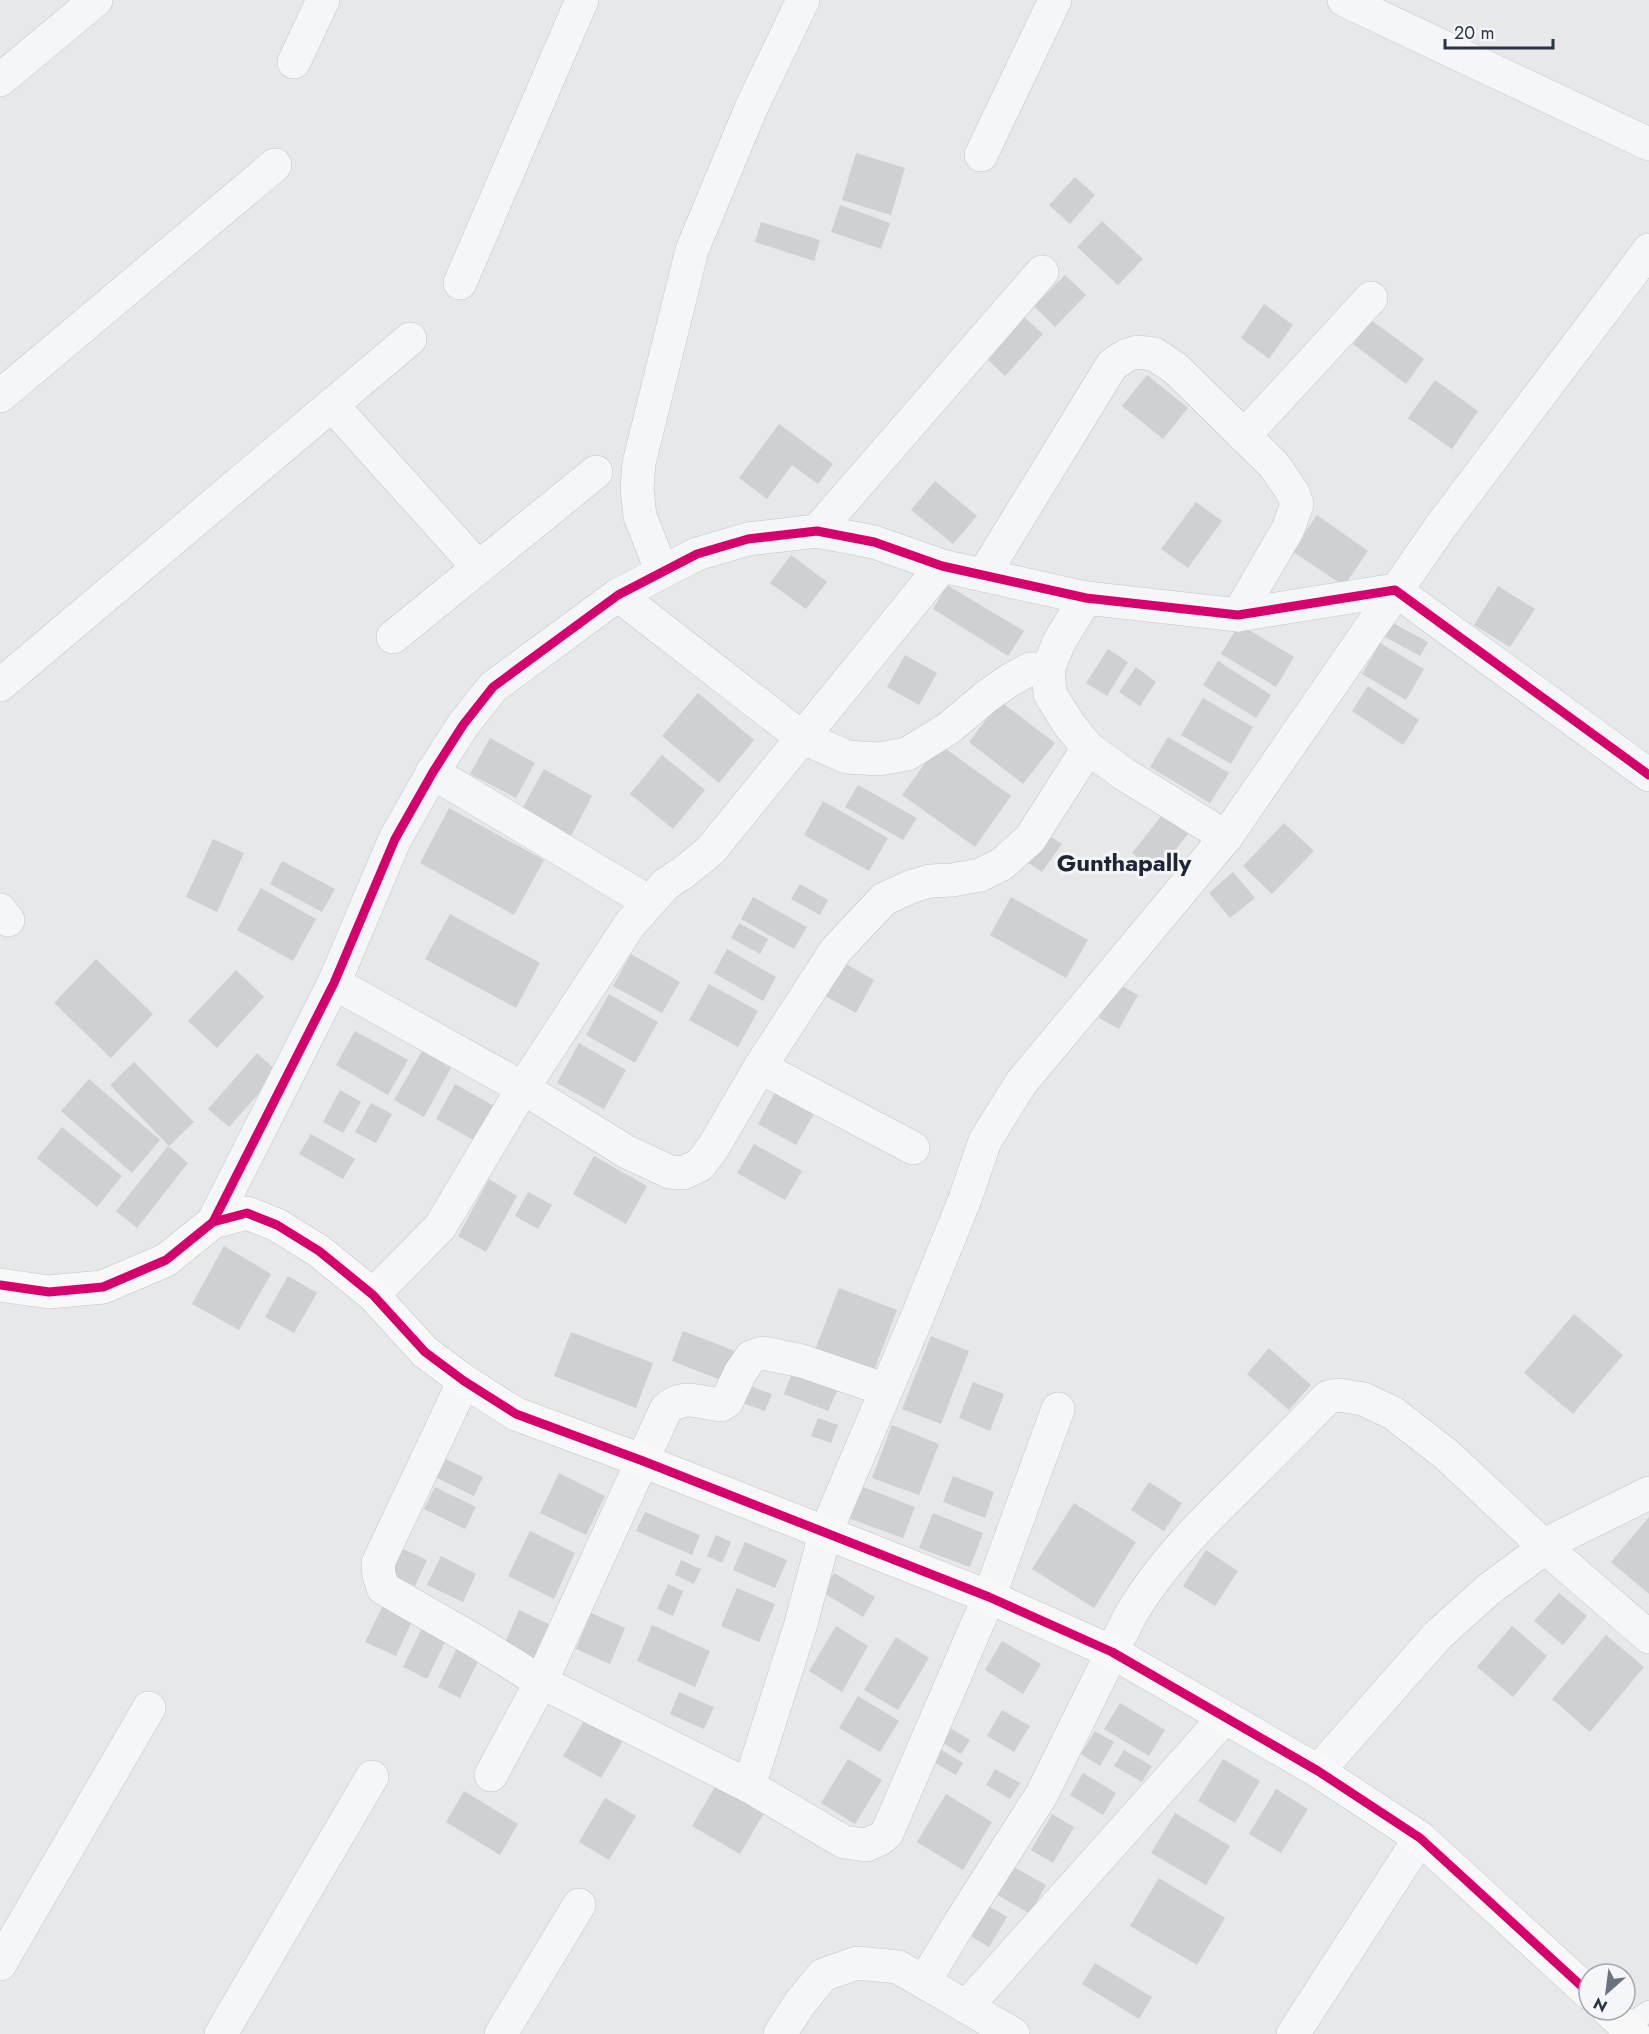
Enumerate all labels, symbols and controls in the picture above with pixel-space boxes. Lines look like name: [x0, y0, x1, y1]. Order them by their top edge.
scale bar: [1445, 12, 1553, 50]
text: 20 m: [1454, 20, 1494, 46]
district label: Gunthapally: [1057, 845, 1192, 880]
north arrow: [1577, 1962, 1637, 2022]
text: N: [1589, 1992, 1611, 2018]

